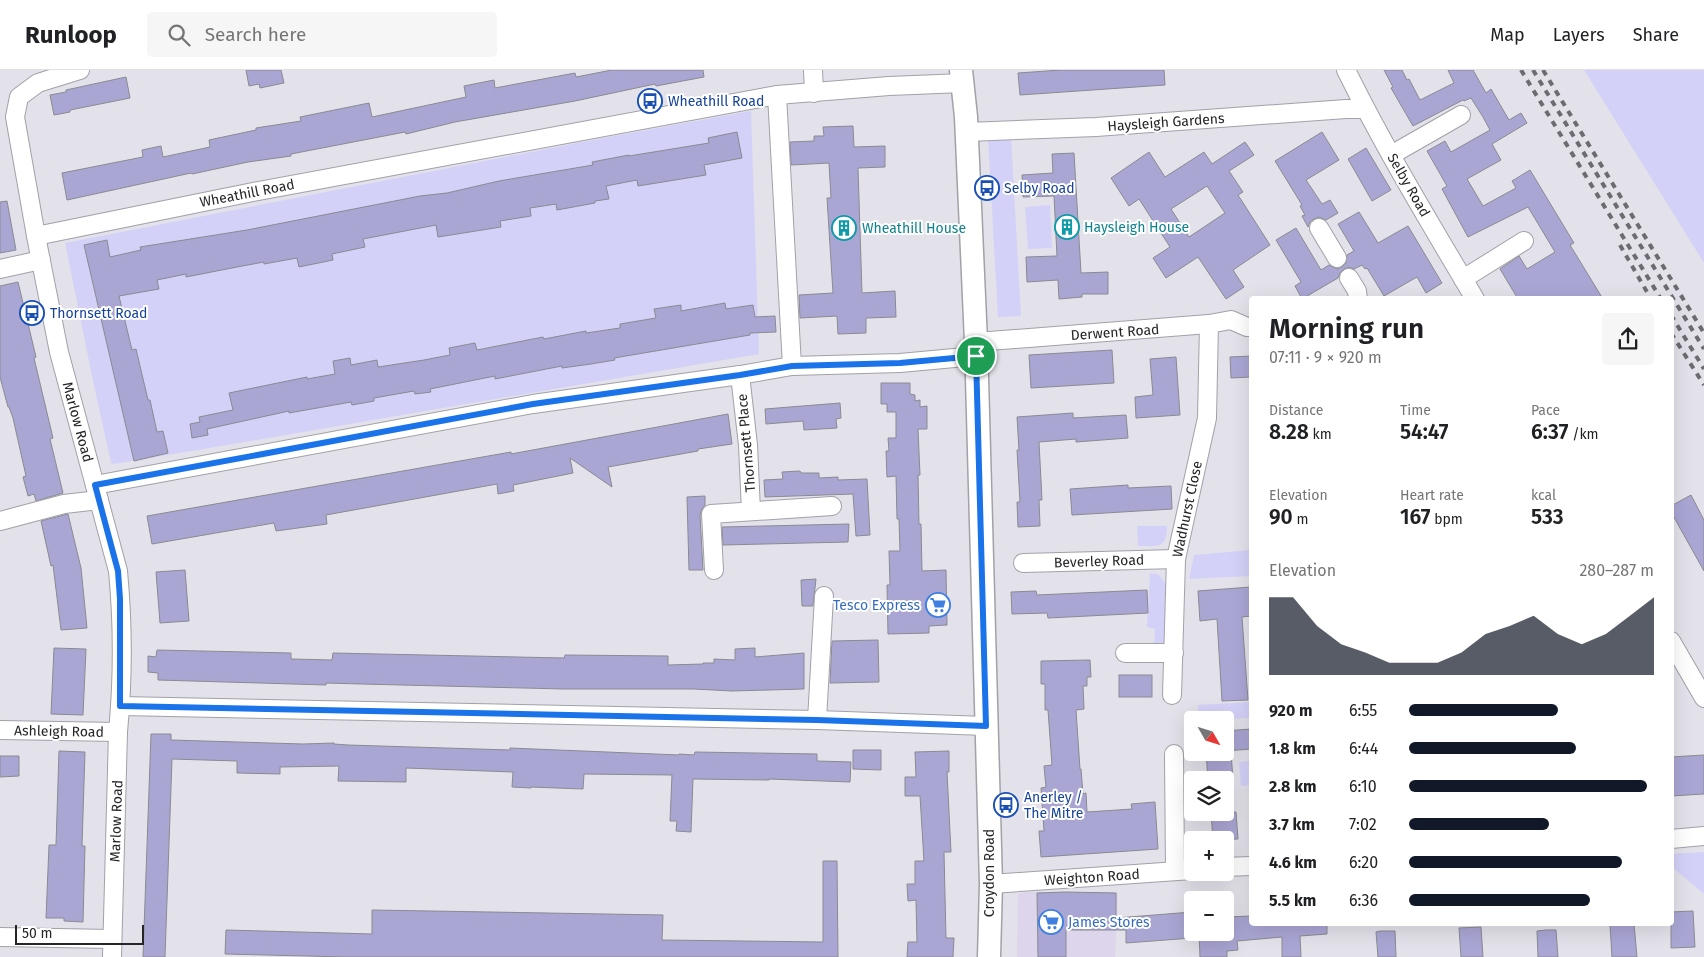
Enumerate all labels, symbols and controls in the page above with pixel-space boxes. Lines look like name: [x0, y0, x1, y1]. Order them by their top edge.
search box: [147, 12, 497, 57]
text: Runloop: [25, 21, 117, 49]
icon: search: [165, 21, 193, 49]
text: Search here: [205, 23, 306, 46]
text: Map: [1490, 24, 1525, 46]
text: Layers: [1553, 24, 1605, 46]
text: Share: [1633, 24, 1679, 46]
bus stop icon: Wheathill Road: [637, 88, 663, 114]
place label: Wheathill Road: [668, 93, 764, 110]
street label: Haysleigh Gardens: [1107, 110, 1226, 135]
street label: Selby Road: [1384, 150, 1434, 220]
bus stop icon: Selby Road: [974, 175, 1000, 201]
street label: Wheathill Road: [198, 176, 296, 211]
place label: Selby Road: [1004, 180, 1075, 197]
building icon: Haysleigh House: [1054, 214, 1080, 240]
building icon: Wheathill House: [831, 215, 857, 241]
place label: Haysleigh House: [1084, 219, 1189, 236]
place label: Wheathill House: [862, 220, 966, 237]
bus stop icon: Thornsett Road: [19, 300, 45, 326]
place label: Thornsett Road: [50, 305, 148, 322]
text: Morning run: [1269, 312, 1424, 345]
button: share: [1602, 313, 1654, 365]
street label: Derwent Road: [1070, 321, 1160, 344]
pin: [955, 335, 997, 377]
icon: arrive: [962, 342, 990, 370]
text: 07:11 · 9 × 920 m: [1269, 348, 1382, 367]
street label: Marlow Road: [59, 380, 96, 464]
street label: Thornsett Place: [734, 393, 759, 493]
text: Distance: [1269, 402, 1323, 419]
text: Time: [1400, 402, 1431, 419]
text: Pace: [1531, 402, 1560, 419]
text: 8.28: [1269, 419, 1309, 445]
text: 54:47: [1400, 419, 1449, 445]
text: 6:37: [1531, 419, 1568, 445]
text: km: [1309, 426, 1332, 443]
text: /km: [1568, 426, 1599, 443]
street label: Wadhurst Close: [1169, 459, 1206, 559]
text: Elevation: [1269, 487, 1328, 504]
text: Heart rate: [1400, 487, 1464, 504]
text: kcal: [1531, 487, 1556, 504]
text: 90: [1269, 504, 1293, 530]
text: 167: [1400, 504, 1430, 530]
text: 533: [1531, 504, 1564, 530]
text: m: [1293, 511, 1308, 528]
text: bpm: [1430, 511, 1463, 528]
street label: Beverley Road: [1054, 551, 1145, 572]
text: Elevation: [1269, 561, 1336, 580]
text: 280–287 m: [1579, 561, 1654, 580]
supermarket icon: Tesco Express: [925, 592, 951, 618]
place label: Tesco Express: [833, 597, 920, 614]
text: 920 m: [1269, 701, 1313, 720]
text: 6:55: [1349, 701, 1377, 720]
north arrow: [1184, 711, 1234, 761]
map controls: [1184, 711, 1234, 941]
street label: Ashleigh Road: [14, 722, 104, 741]
text: 1.8 km: [1269, 739, 1316, 758]
text: 6:44: [1349, 739, 1378, 758]
button: layers: [1184, 771, 1234, 821]
text: 2.8 km: [1269, 777, 1317, 796]
text: 6:10: [1349, 777, 1377, 796]
street label: Marlow Road: [107, 780, 126, 862]
place label: Anerley / The Mitre: [1024, 789, 1083, 822]
bus stop icon: Anerley / The Mitre: [993, 792, 1019, 818]
text: 3.7 km: [1269, 815, 1315, 834]
text: 7:02: [1349, 815, 1377, 834]
street label: Croydon Road: [981, 829, 998, 917]
button: +: [1184, 831, 1234, 881]
text: 4.6 km: [1269, 853, 1317, 872]
text: 6:20: [1349, 853, 1378, 872]
street label: Weighton Road: [1044, 866, 1140, 889]
button: −: [1184, 891, 1234, 941]
text: 5.5 km: [1269, 891, 1316, 910]
text: 6:36: [1349, 891, 1378, 910]
supermarket icon: James Stores: [1038, 909, 1064, 935]
place label: James Stores: [1068, 914, 1150, 931]
scale bar: [15, 922, 144, 945]
text: 50 m: [22, 925, 53, 942]

